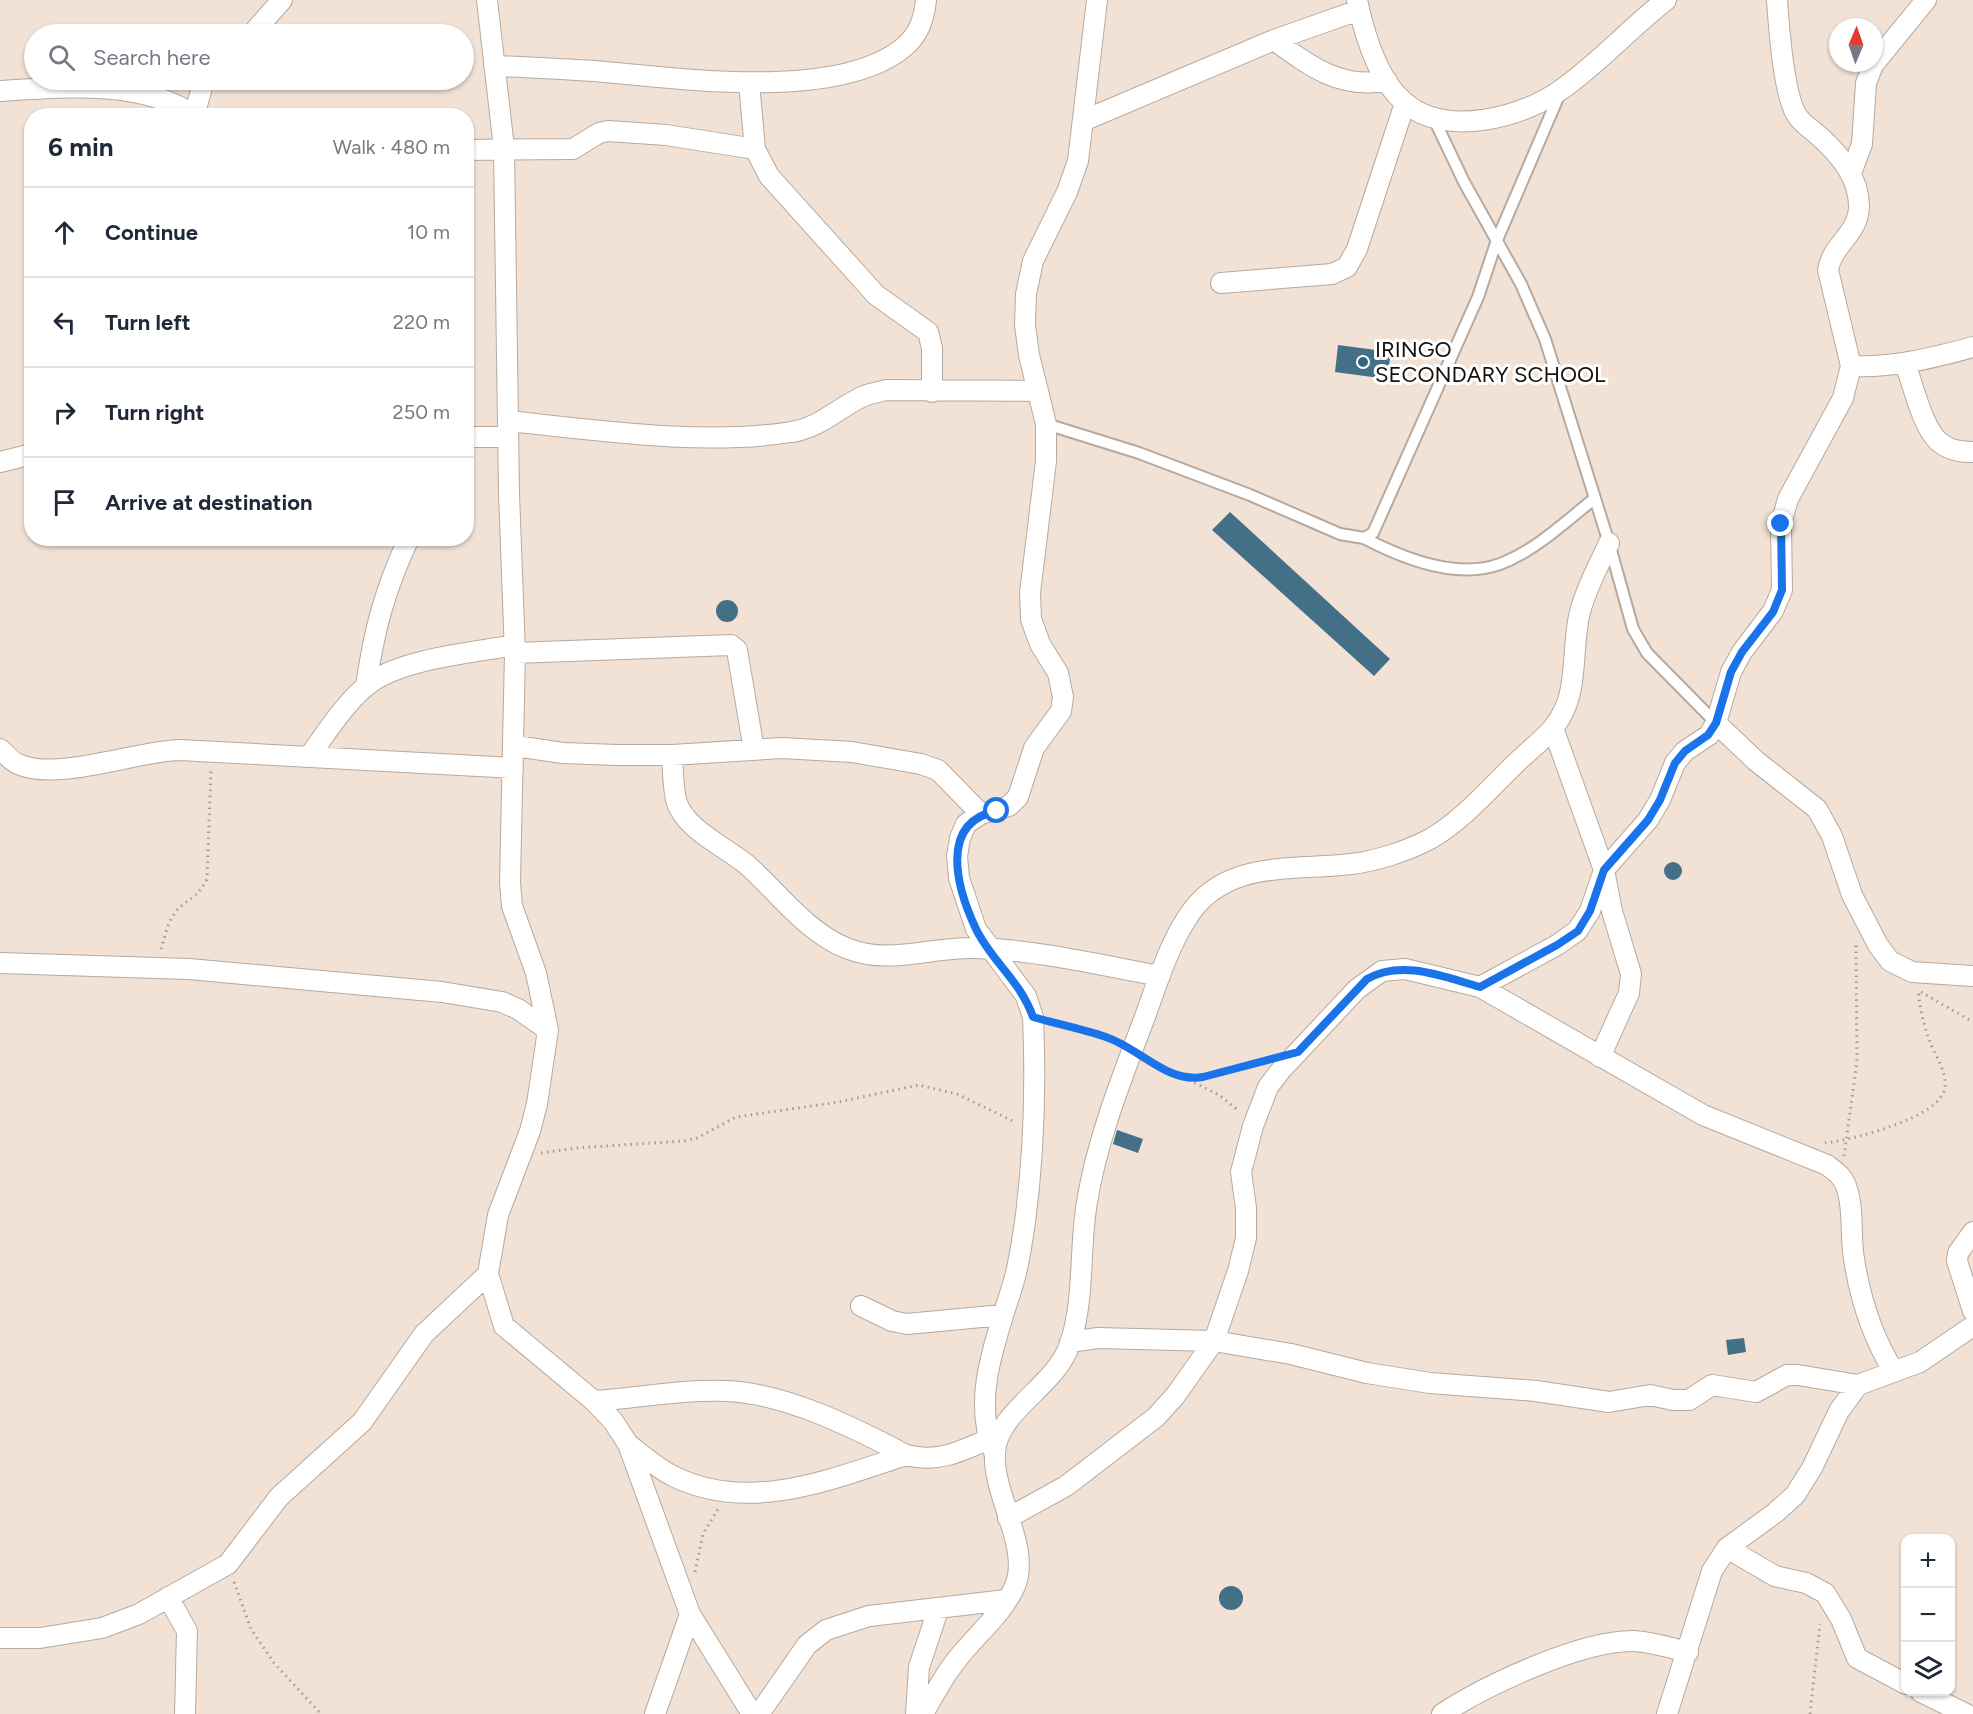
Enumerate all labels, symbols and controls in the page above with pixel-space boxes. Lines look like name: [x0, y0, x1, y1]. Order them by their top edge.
north arrow: [1829, 18, 1883, 72]
search box: [24, 24, 474, 90]
icon: search: [45, 41, 78, 74]
text: Search here: [93, 44, 211, 71]
text: 6 min: [48, 131, 114, 163]
text: Walk · 480 m: [333, 135, 450, 159]
icon: ahead: [48, 216, 81, 249]
text: Continue: [105, 219, 198, 246]
text: 10 m: [407, 220, 450, 244]
icon: left: [48, 306, 81, 339]
text: Turn left: [105, 309, 191, 336]
text: 220 m: [393, 310, 450, 334]
place label: IRINGO SECONDARY SCHOOL: [1375, 336, 1606, 388]
marker: IRINGO SECONDARY SCHOOL: [1356, 355, 1370, 369]
icon: right: [48, 396, 81, 429]
text: Turn right: [105, 399, 204, 426]
text: 250 m: [393, 400, 450, 424]
icon: arrive: [48, 486, 81, 519]
text: Arrive at destination: [105, 489, 313, 516]
route end: [1767, 510, 1793, 536]
route start: [983, 797, 1009, 823]
map controls: [1901, 1534, 1955, 1696]
button: +: [1901, 1534, 1955, 1588]
button: −: [1901, 1588, 1955, 1642]
button: layers: [1901, 1642, 1955, 1696]

